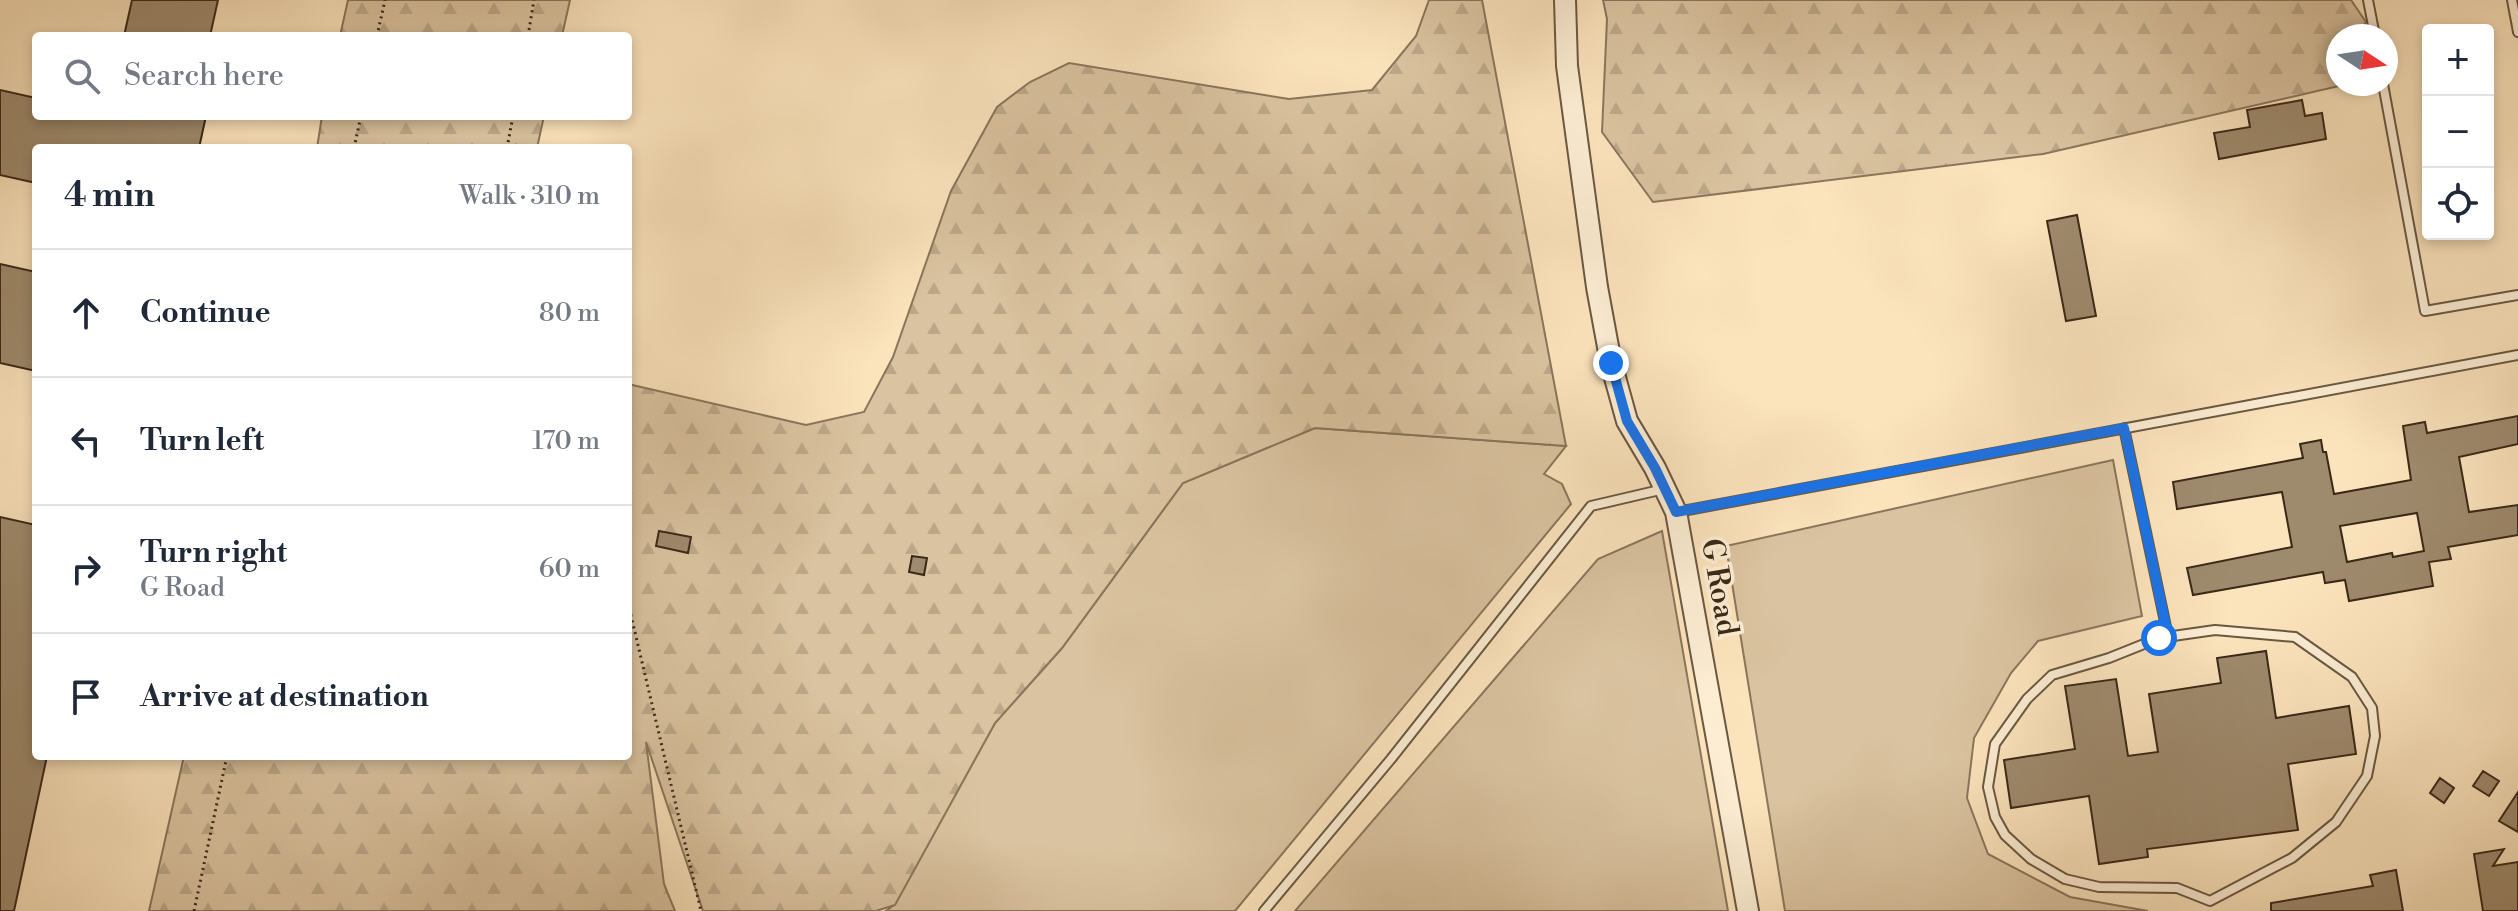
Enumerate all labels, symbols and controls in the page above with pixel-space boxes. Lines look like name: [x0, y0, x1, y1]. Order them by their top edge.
north arrow: [2326, 24, 2398, 96]
map controls: [2422, 24, 2494, 240]
button: +: [2422, 24, 2494, 96]
search box: [32, 32, 632, 120]
icon: search: [60, 54, 104, 98]
text: Search here: [124, 57, 284, 95]
button: −: [2422, 96, 2494, 168]
button: locate: [2422, 168, 2494, 240]
text: 4 min: [64, 175, 155, 217]
text: Walk · 310 m: [459, 180, 600, 212]
icon: ahead: [64, 291, 108, 335]
text: Continue: [140, 294, 271, 332]
text: 80 m: [539, 297, 600, 329]
route end: [1593, 345, 1629, 381]
icon: left: [64, 419, 108, 463]
text: Turn left: [140, 422, 264, 460]
text: 170 m: [532, 425, 600, 457]
text: Turn right: [140, 534, 287, 572]
street label: G Road: [1692, 536, 1746, 639]
icon: right: [64, 547, 108, 591]
text: 60 m: [539, 553, 600, 585]
text: G Road: [140, 572, 225, 604]
route start: [2141, 620, 2177, 656]
icon: arrive: [64, 675, 108, 719]
text: Arrive at destination: [140, 678, 429, 716]

